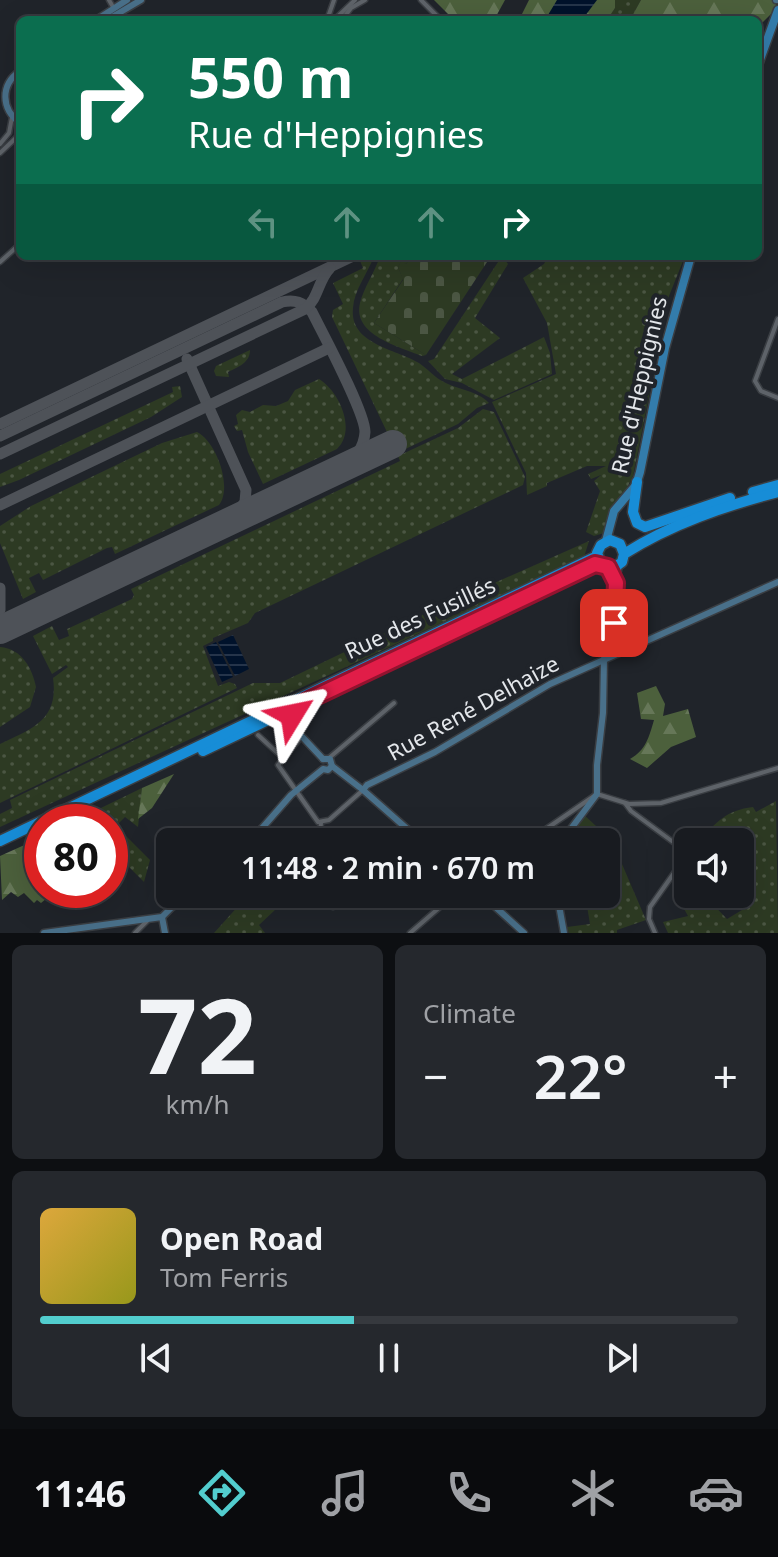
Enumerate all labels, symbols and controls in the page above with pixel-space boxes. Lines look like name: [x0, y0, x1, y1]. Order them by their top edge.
text: 550 m: [188, 38, 353, 114]
icon: right: [56, 48, 160, 152]
text: Rue d'Heppignies: [188, 110, 484, 159]
icon: left: [241, 200, 285, 244]
icon: ahead: [325, 200, 369, 244]
icon: ahead: [409, 200, 453, 244]
icon: right: [493, 200, 537, 244]
street label: Rue d'Heppignies: [603, 293, 673, 476]
street label: Rue des Fusillés: [339, 569, 500, 665]
pin: [580, 589, 648, 657]
icon: arrive: [592, 601, 636, 645]
street label: Rue René Delhaize: [381, 648, 564, 767]
position arrow: [250, 673, 334, 757]
speed limit sign: 80: [24, 804, 128, 908]
map controls: [674, 828, 754, 908]
button: sound: [674, 828, 754, 908]
text: 11:48 · 2 min · 670 m: [241, 847, 535, 888]
text: 72: [138, 963, 257, 1104]
text: Climate: [423, 995, 516, 1031]
text: 22°: [533, 1035, 628, 1117]
text: −: [423, 1046, 448, 1106]
text: +: [713, 1046, 738, 1106]
text: km/h: [166, 1086, 229, 1122]
text: Open Road: [160, 1218, 323, 1259]
text: Tom Ferris: [160, 1259, 288, 1295]
icon: previous: [134, 1336, 178, 1380]
icon: pause: [367, 1336, 411, 1380]
icon: next: [600, 1336, 644, 1380]
icon: directions: [194, 1465, 250, 1521]
icon: music: [317, 1465, 373, 1521]
icon: phone: [441, 1465, 497, 1521]
icon: climate: [565, 1465, 621, 1521]
icon: car: [688, 1465, 744, 1521]
text: 11:46: [34, 1469, 126, 1518]

